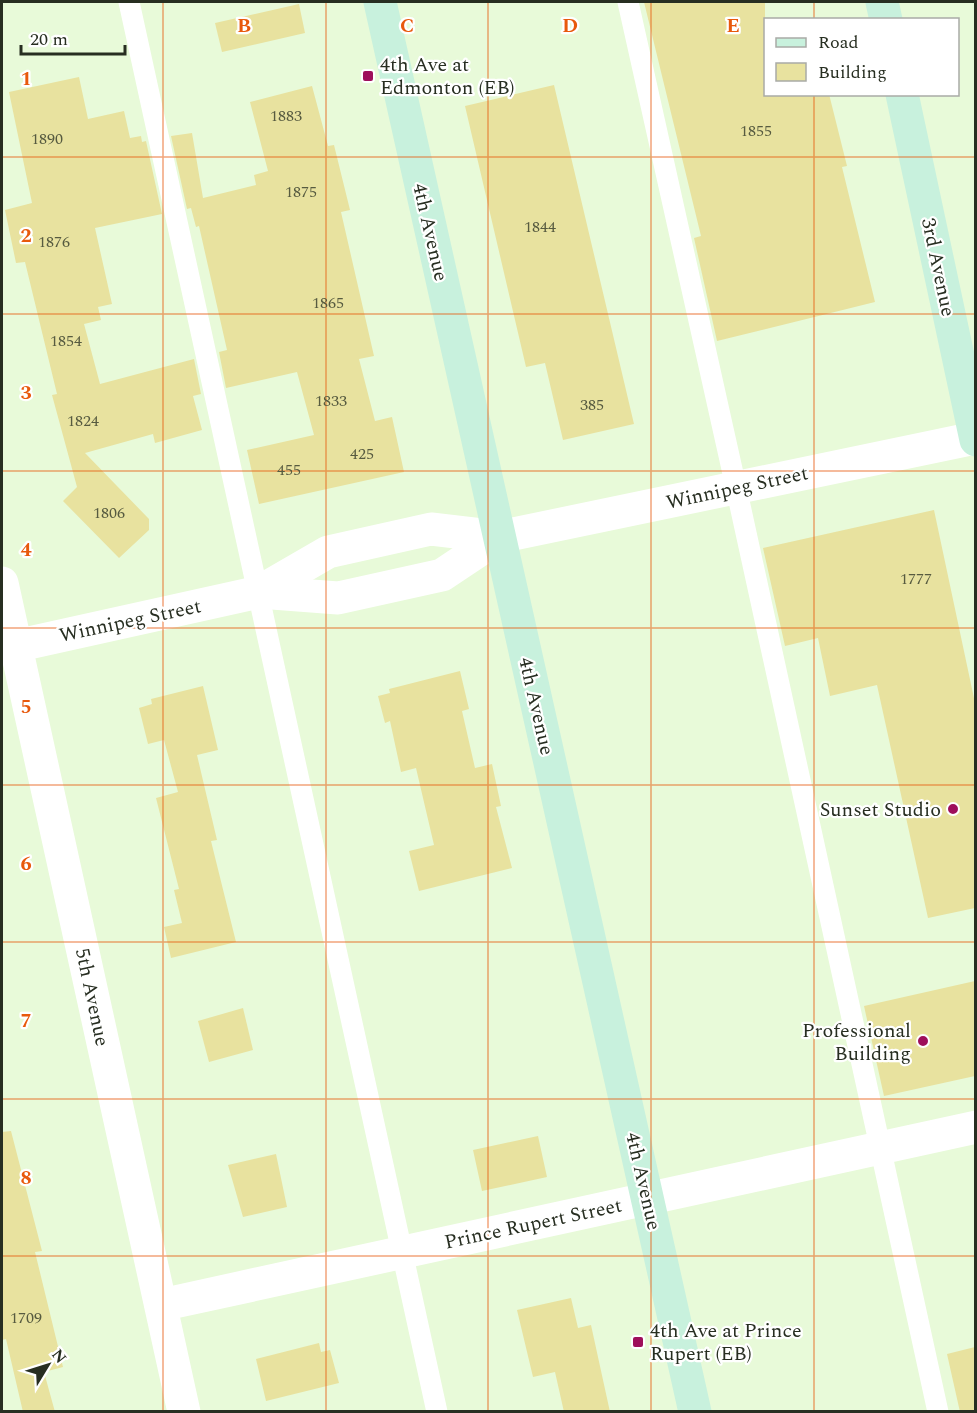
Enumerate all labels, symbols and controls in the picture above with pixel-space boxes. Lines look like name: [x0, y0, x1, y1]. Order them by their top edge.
text: B: [237, 11, 251, 41]
text: C: [400, 11, 414, 41]
text: D: [562, 11, 578, 41]
text: E: [726, 11, 740, 41]
scale bar: [21, 18, 124, 56]
legend: [764, 18, 959, 96]
text: 20 m: [30, 26, 68, 53]
text: Road: [818, 29, 859, 56]
place label: 4th Ave at Edmonton (EB): [380, 50, 515, 103]
text: Building: [818, 59, 887, 86]
text: 1: [20, 64, 32, 94]
marker: 4th Ave at Edmonton (EB): [361, 69, 375, 83]
house number: 1883: [270, 104, 302, 128]
house number: 1855: [740, 119, 772, 143]
house number: 1890: [31, 127, 63, 151]
house number: 1875: [285, 180, 317, 204]
street label: 4th Avenue: [404, 180, 456, 284]
house number: 1844: [524, 215, 556, 239]
street label: 3rd Avenue: [913, 215, 963, 319]
text: 2: [20, 221, 32, 251]
house number: 1876: [38, 230, 70, 254]
house number: 1865: [312, 291, 344, 315]
house number: 1854: [50, 329, 82, 353]
text: 3: [20, 378, 32, 408]
house number: 1833: [315, 389, 347, 413]
house number: 385: [580, 393, 604, 417]
house number: 1824: [67, 409, 99, 433]
house number: 425: [350, 442, 374, 466]
house number: 455: [277, 458, 301, 482]
street label: Winnipeg Street: [663, 458, 811, 518]
house number: 1806: [93, 501, 125, 525]
text: 4: [20, 535, 32, 565]
house number: 1777: [900, 567, 932, 591]
street label: Winnipeg Street: [56, 591, 204, 651]
street label: 4th Avenue: [510, 654, 562, 758]
text: 5: [20, 692, 32, 722]
place label: Sunset Studio: [820, 795, 941, 825]
marker: Sunset Studio: [946, 802, 960, 816]
text: 6: [20, 849, 32, 879]
street label: 5th Avenue: [67, 945, 117, 1049]
text: 7: [20, 1006, 32, 1036]
place label: Professional Building: [802, 1016, 911, 1069]
marker: Professional Building: [916, 1034, 930, 1048]
street label: 4th Avenue: [617, 1129, 669, 1233]
text: 8: [20, 1163, 32, 1193]
street label: Prince Rupert Street: [442, 1191, 625, 1257]
house number: 1709: [10, 1306, 42, 1330]
place label: 4th Ave at Prince Rupert (EB): [650, 1316, 802, 1369]
north arrow: [18, 1335, 78, 1395]
marker: 4th Ave at Prince Rupert (EB): [631, 1335, 645, 1349]
text: N: [46, 1344, 73, 1369]

